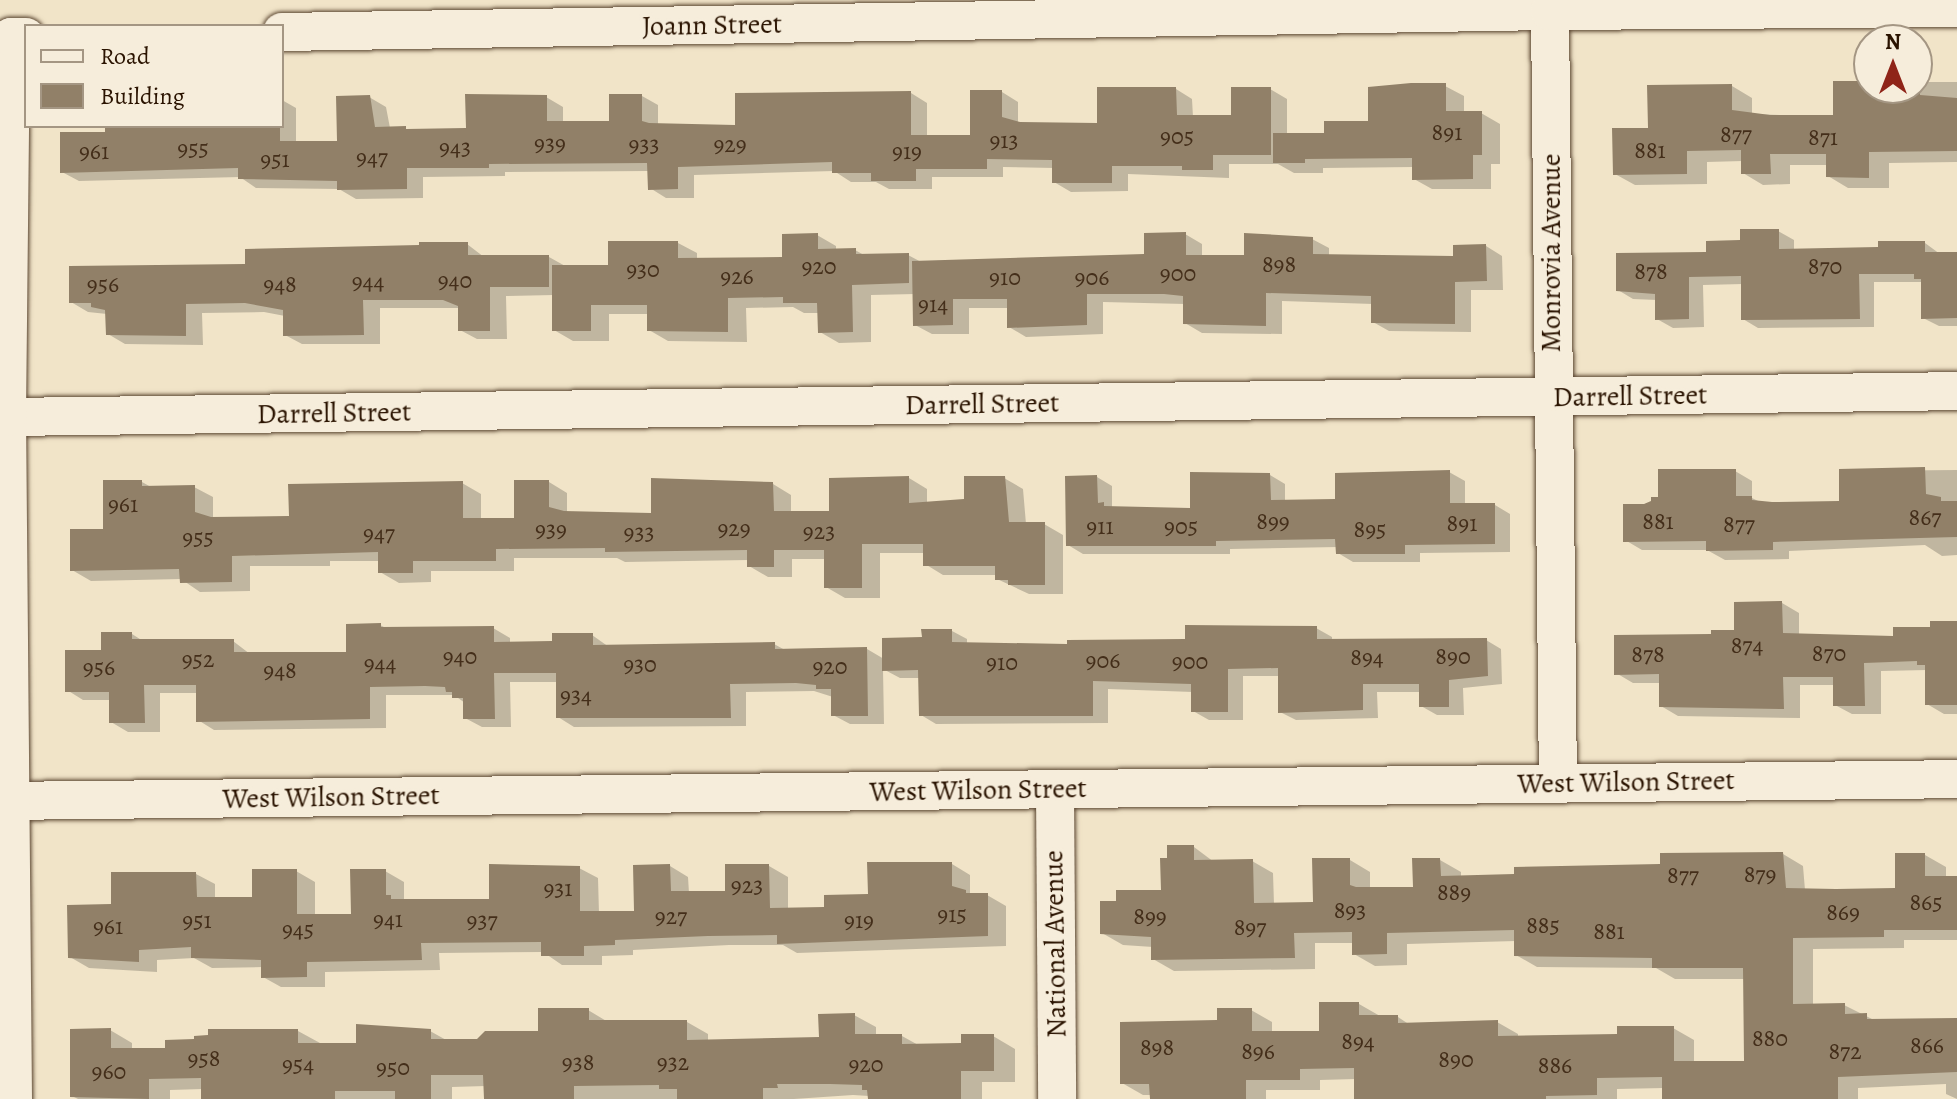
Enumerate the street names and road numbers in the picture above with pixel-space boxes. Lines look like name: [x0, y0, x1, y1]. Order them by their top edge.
street label: Joann Street: [642, 7, 782, 43]
street label: Monrovia Avenue: [1534, 154, 1568, 352]
street label: Darrell Street: [1552, 378, 1708, 414]
street label: Darrell Street: [904, 386, 1060, 422]
street label: Darrell Street: [256, 395, 412, 431]
street label: West Wilson Street: [1517, 763, 1735, 801]
street label: West Wilson Street: [869, 771, 1087, 809]
street label: West Wilson Street: [222, 778, 440, 816]
street label: National Avenue: [1037, 850, 1073, 1038]

